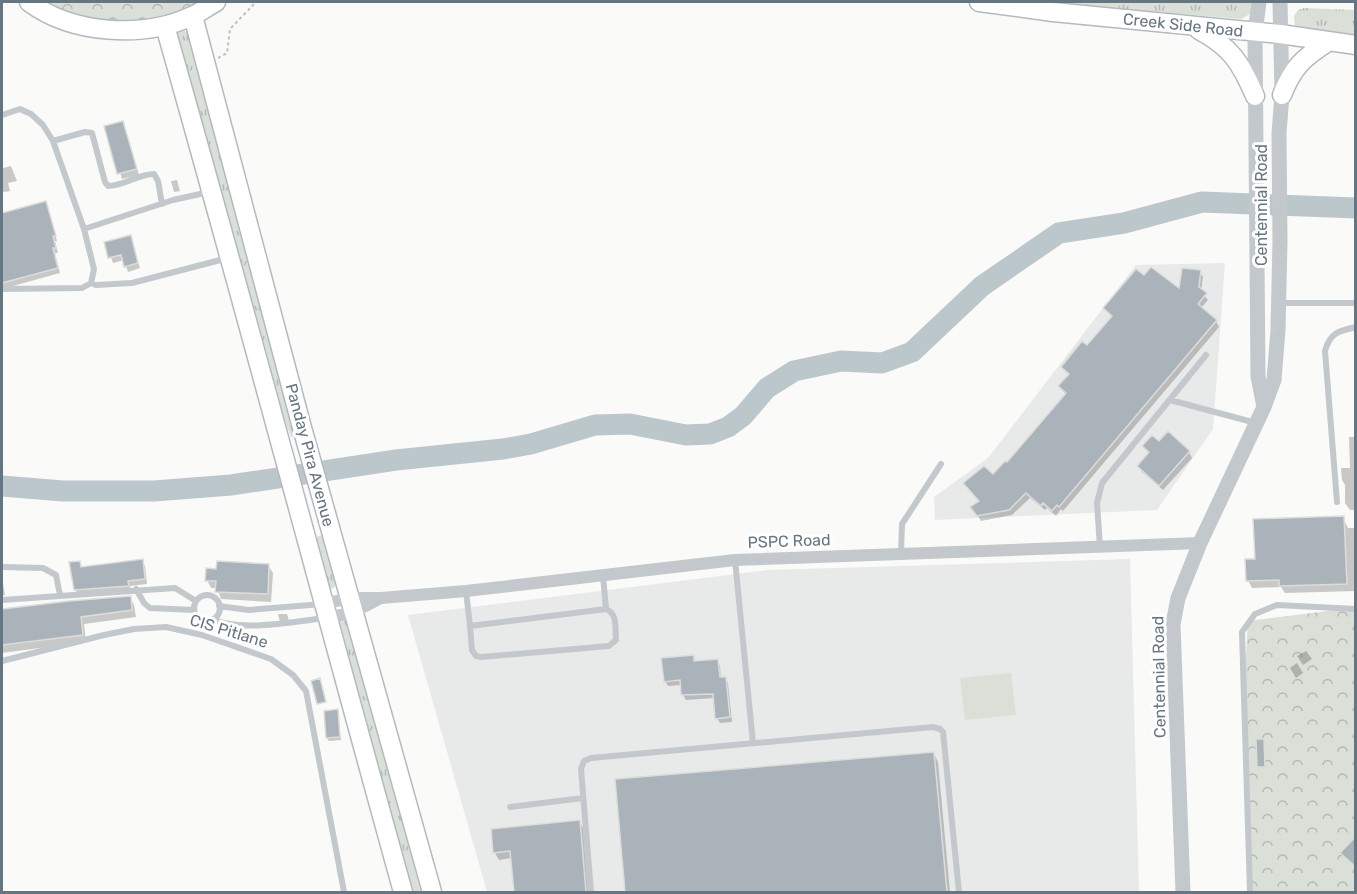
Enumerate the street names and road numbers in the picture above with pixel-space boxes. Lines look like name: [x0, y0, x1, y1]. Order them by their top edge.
street label: Creek Side Road: [1122, 9, 1244, 41]
street label: Centennial Road: [1252, 144, 1271, 266]
street label: Panday Pira Avenue: [282, 381, 338, 529]
street label: PSPC Road: [747, 530, 831, 552]
street label: CIS Pitlane: [188, 610, 270, 652]
street label: Centennial Road: [1148, 616, 1170, 738]

